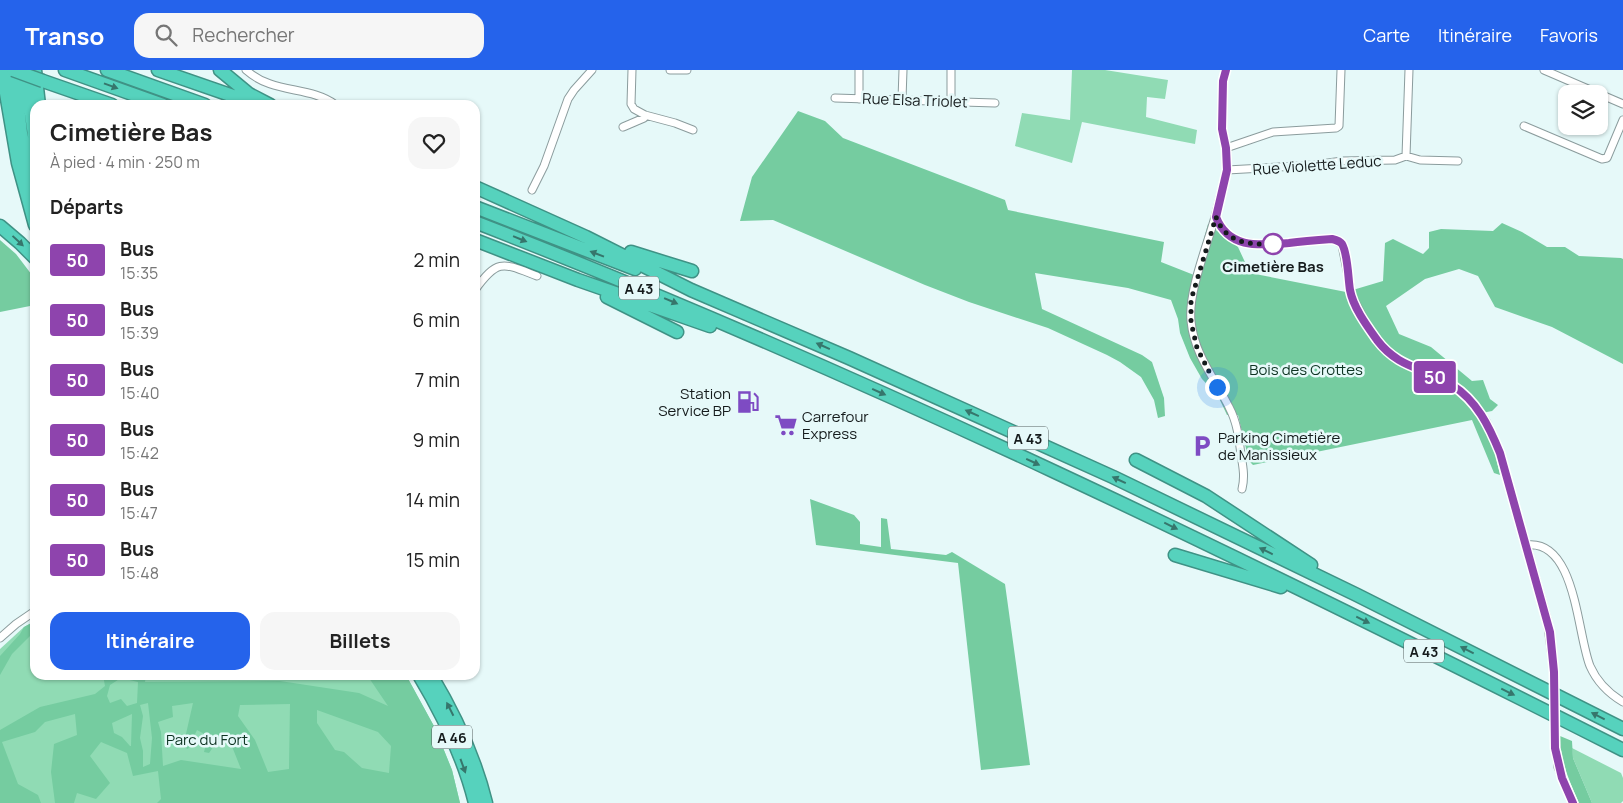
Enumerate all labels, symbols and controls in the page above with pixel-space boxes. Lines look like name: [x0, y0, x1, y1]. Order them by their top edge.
search box: [134, 13, 484, 58]
text: Transo: [25, 19, 104, 52]
icon: search: [152, 21, 180, 49]
text: Rechercher: [192, 22, 295, 48]
text: Carte: [1363, 23, 1410, 47]
text: Itinéraire: [1438, 23, 1512, 47]
text: Favoris: [1540, 23, 1598, 47]
one-way arrow: [104, 82, 119, 90]
map controls: [1558, 85, 1608, 135]
button: layers: [1558, 85, 1608, 135]
street label: Rue Elsa Triolet: [862, 88, 968, 112]
text: Cimetière Bas: [50, 115, 212, 148]
button: heart: [408, 117, 460, 169]
street label: Rue Violette Leduc: [1252, 150, 1382, 180]
text: À pied · 4 min · 250 m: [50, 151, 200, 173]
text: Départs: [50, 194, 123, 220]
marker: Cimetière Bas: [1262, 233, 1284, 255]
one-way arrow: [12, 235, 24, 247]
text: Bus: [120, 236, 154, 262]
one-way arrow: [513, 236, 528, 244]
text: 2 min: [414, 247, 460, 273]
text: 50: [66, 248, 89, 272]
one-way arrow: [589, 250, 604, 257]
place label: Cimetière Bas: [1222, 256, 1324, 277]
text: 15:35: [120, 262, 158, 284]
road number: A 43: [619, 277, 659, 300]
text: Bus: [120, 296, 154, 322]
one-way arrow: [664, 297, 678, 305]
text: 6 min: [413, 307, 460, 333]
text: 50: [66, 308, 89, 332]
text: 15:39: [120, 322, 159, 344]
one-way arrow: [816, 342, 830, 350]
text: Bus: [120, 356, 154, 382]
park label: Bois des Crottes: [1249, 359, 1363, 380]
line badge: 50: [1412, 361, 1458, 393]
text: 50: [1424, 365, 1446, 389]
text: 7 min: [415, 367, 460, 393]
text: 50: [66, 368, 89, 392]
your location: [1205, 375, 1230, 400]
text: 15:40: [120, 382, 159, 404]
place label: Station Service BP: [658, 383, 731, 421]
one-way arrow: [872, 388, 886, 396]
fuel station icon: Station Service BP: [735, 389, 761, 415]
place label: Carrefour Express: [802, 406, 869, 444]
one-way arrow: [965, 408, 979, 416]
supermarket icon: Carrefour Express: [773, 412, 799, 438]
text: Bus: [120, 416, 154, 442]
road number: A 43: [1008, 426, 1048, 449]
text: 9 min: [413, 427, 460, 453]
place label: Parking Cimetière de Manissieux: [1218, 427, 1340, 465]
text: 50: [66, 428, 89, 452]
parking icon: Parking Cimetière de Manissieux: [1189, 433, 1215, 459]
text: 15:42: [120, 442, 159, 464]
one-way arrow: [1026, 458, 1040, 466]
text: Bus: [120, 476, 154, 502]
one-way arrow: [1112, 476, 1127, 485]
text: 14 min: [406, 487, 460, 513]
text: 50: [66, 488, 89, 512]
text: 15:47: [120, 502, 158, 524]
one-way arrow: [1163, 522, 1178, 531]
text: Bus: [120, 536, 154, 562]
one-way arrow: [1259, 546, 1273, 554]
text: 15 min: [406, 547, 460, 573]
text: 50: [66, 548, 89, 572]
text: 15:48: [120, 562, 159, 584]
button: Itinéraire: [50, 612, 250, 670]
button: Billets: [260, 612, 460, 670]
one-way arrow: [1355, 616, 1370, 624]
road number: A 43: [1404, 640, 1444, 662]
one-way arrow: [1459, 646, 1474, 654]
one-way arrow: [1501, 688, 1515, 696]
one-way arrow: [446, 701, 454, 716]
one-way arrow: [1591, 712, 1605, 720]
road number: A 46: [432, 726, 472, 749]
park label: Parc du Fort: [166, 729, 248, 750]
one-way arrow: [459, 759, 467, 774]

